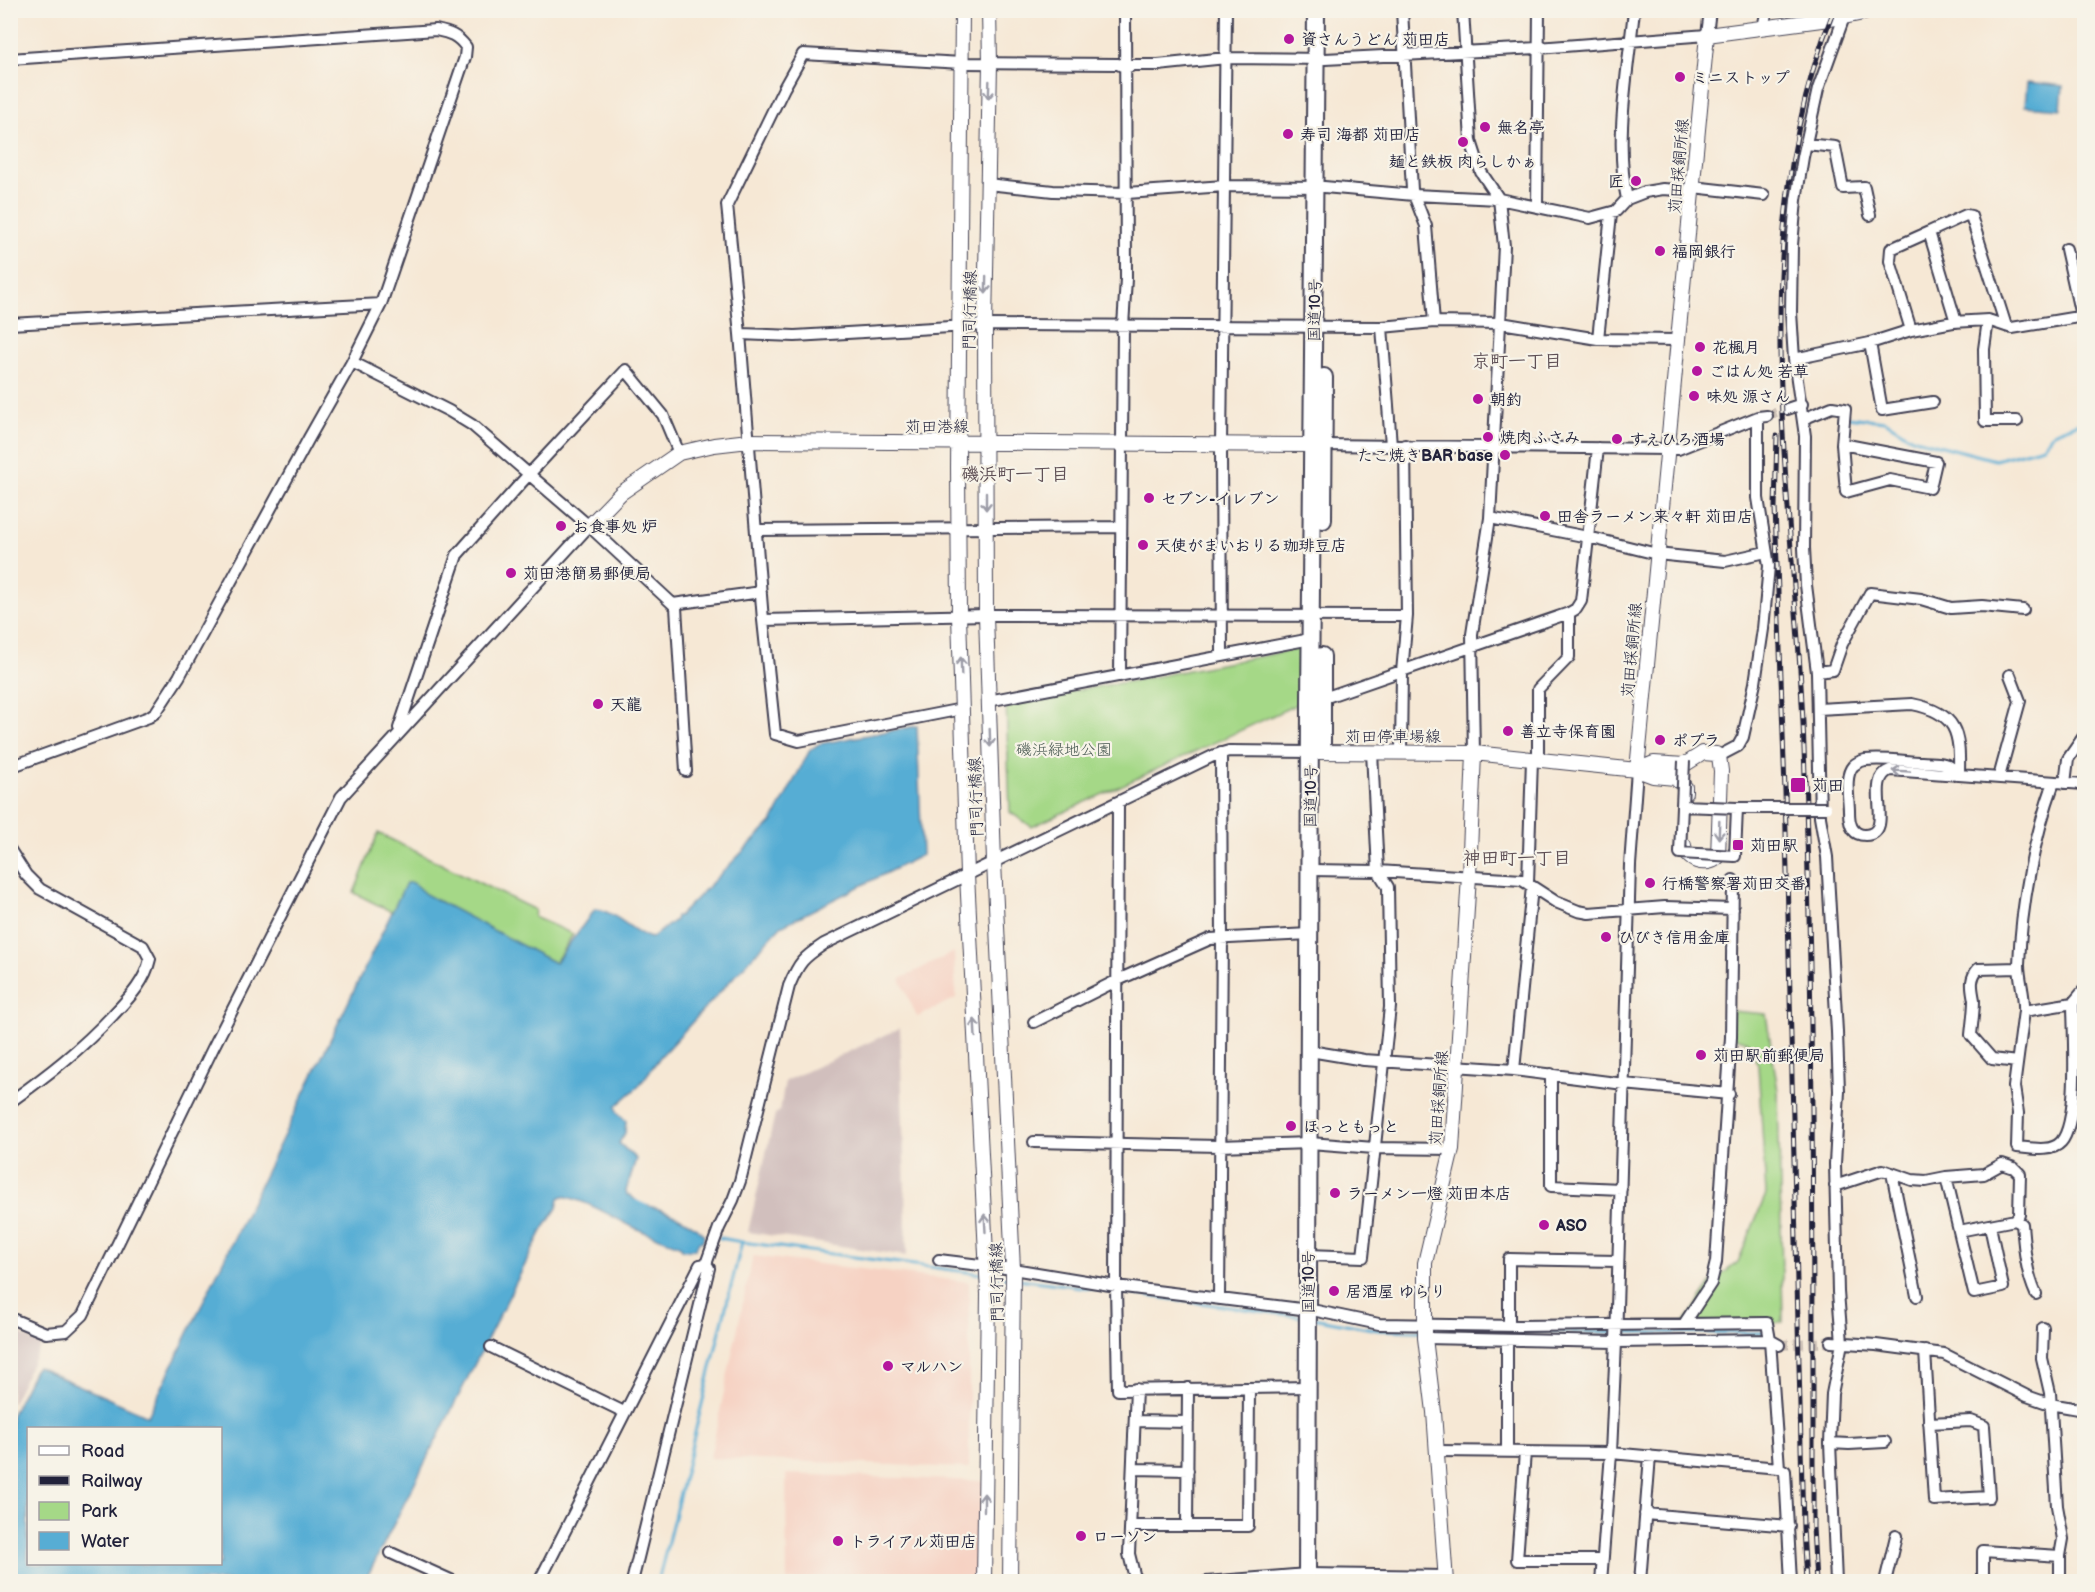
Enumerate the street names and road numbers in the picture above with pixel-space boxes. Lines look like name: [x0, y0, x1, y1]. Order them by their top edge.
street label: 苅田採銅所線: [1666, 117, 1693, 215]
street label: 門司行橋線: [960, 270, 981, 350]
street label: 国道10号: [1305, 278, 1326, 342]
street label: 苅田港線: [905, 418, 969, 437]
street label: 苅田採銅所線: [1619, 601, 1646, 699]
street label: 苅田停車場線: [1345, 728, 1441, 747]
street label: 門司行橋線: [966, 757, 987, 837]
street label: 国道10号: [1301, 764, 1322, 828]
street label: 苅田採銅所線: [1427, 1050, 1452, 1147]
street label: 門司行橋線: [987, 1242, 1008, 1322]
street label: 国道10号: [1300, 1250, 1319, 1314]

